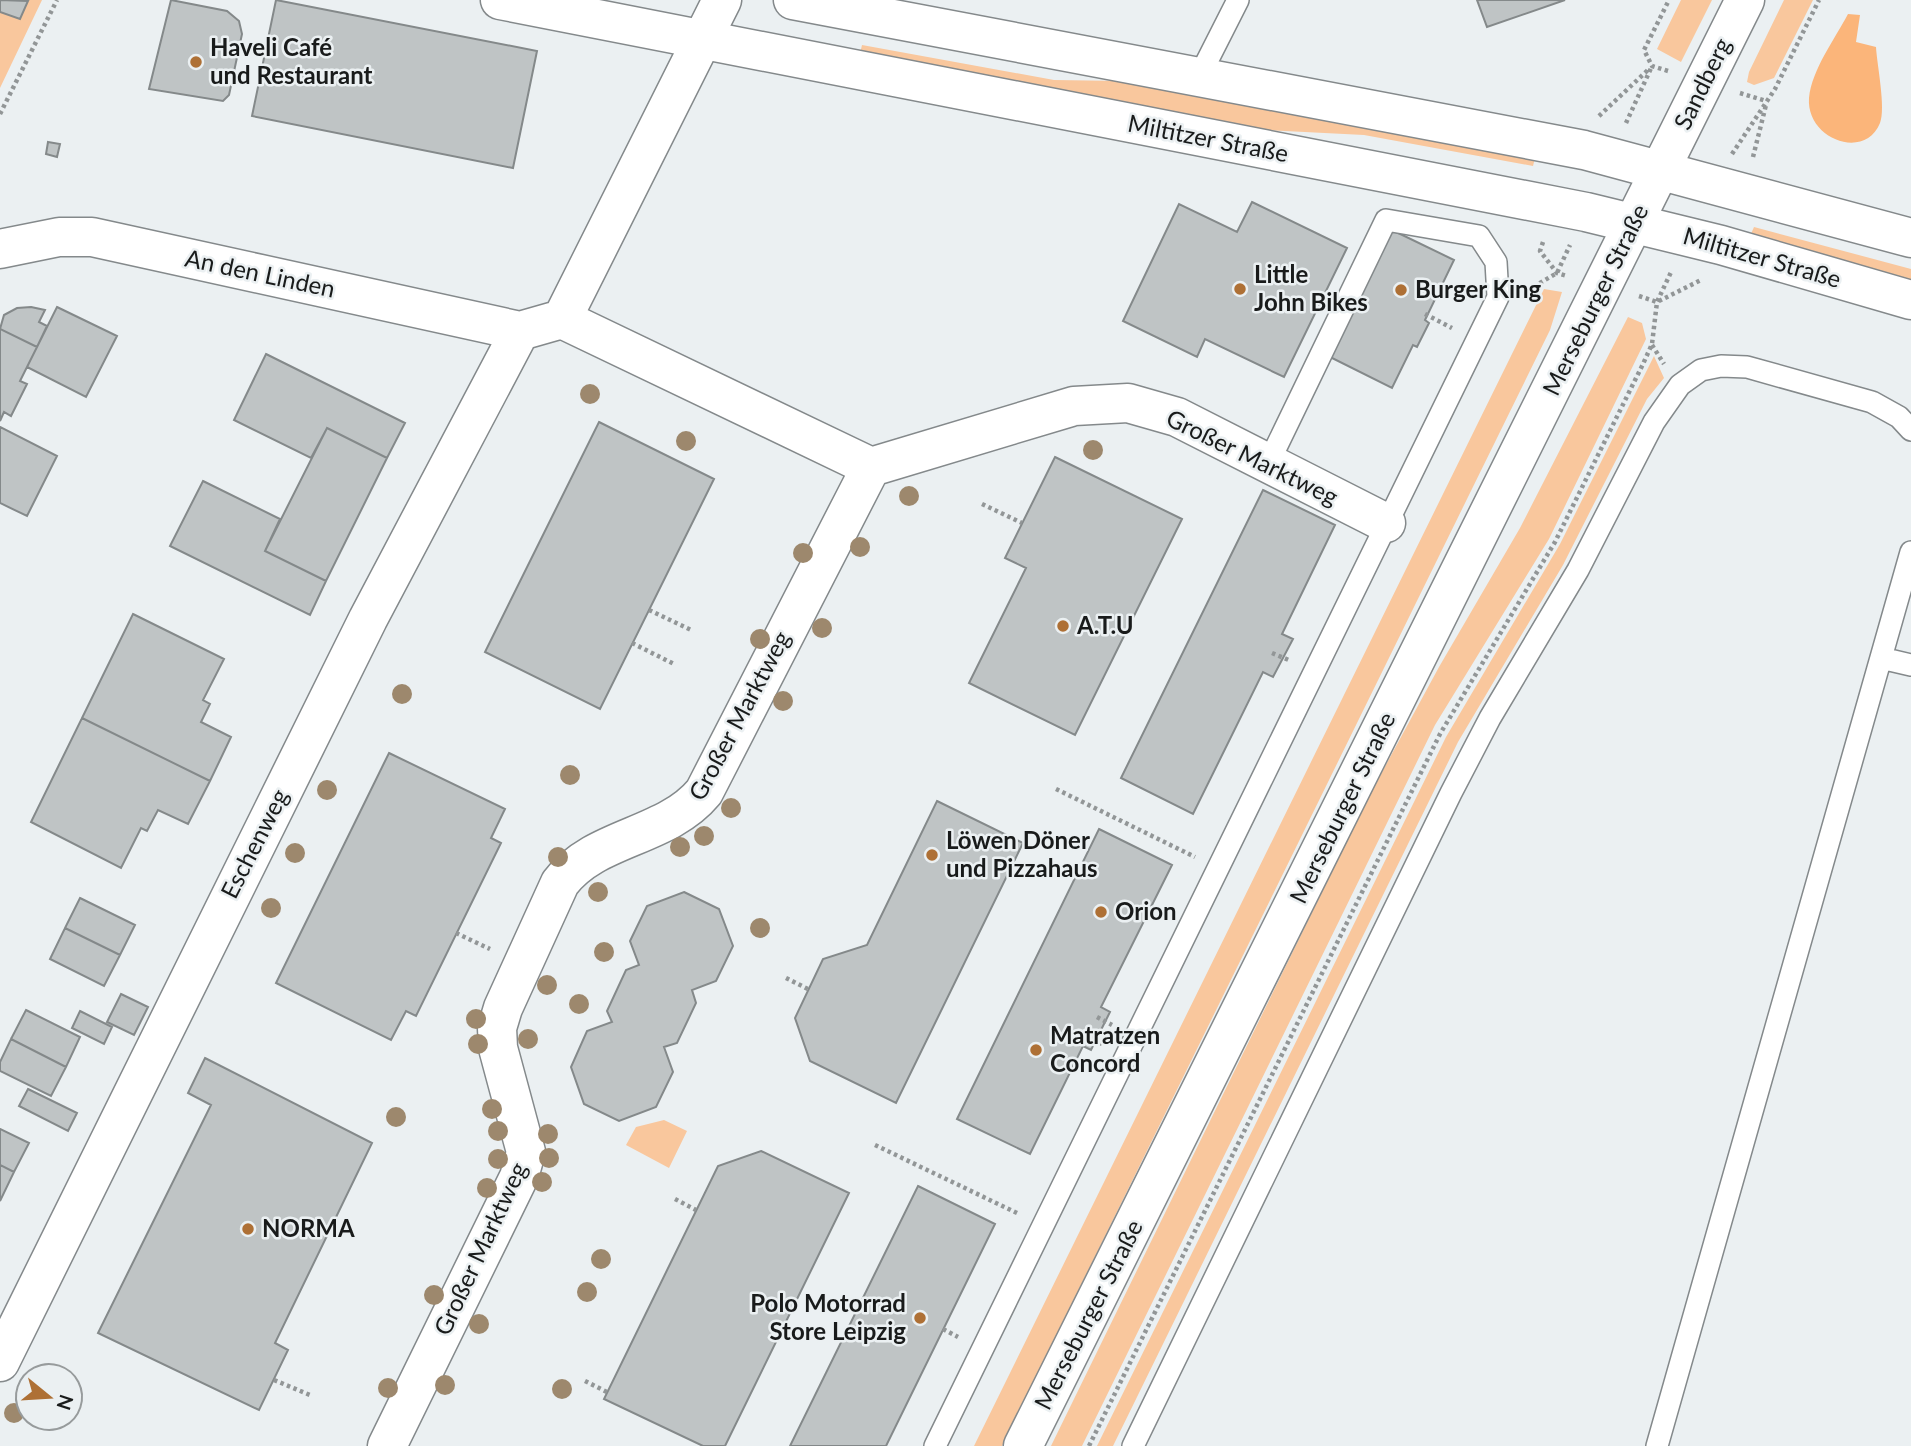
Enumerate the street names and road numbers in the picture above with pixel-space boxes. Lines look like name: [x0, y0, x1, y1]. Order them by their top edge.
street label: Sandberg: [1667, 33, 1736, 134]
street label: Miltitzer Straße: [1126, 108, 1291, 167]
street label: Merseburger Straße: [1536, 199, 1654, 400]
street label: Miltitzer Straße: [1680, 220, 1845, 293]
street label: An den Linden: [183, 243, 338, 303]
street label: Großer Marktweg: [1162, 403, 1343, 511]
street label: Großer Marktweg: [682, 626, 795, 805]
street label: Merseburger Straße: [1283, 707, 1401, 908]
street label: Eschenweg: [214, 784, 294, 903]
street label: Großer Marktweg: [427, 1157, 532, 1339]
street label: Merseburger Straße: [1027, 1215, 1148, 1414]

